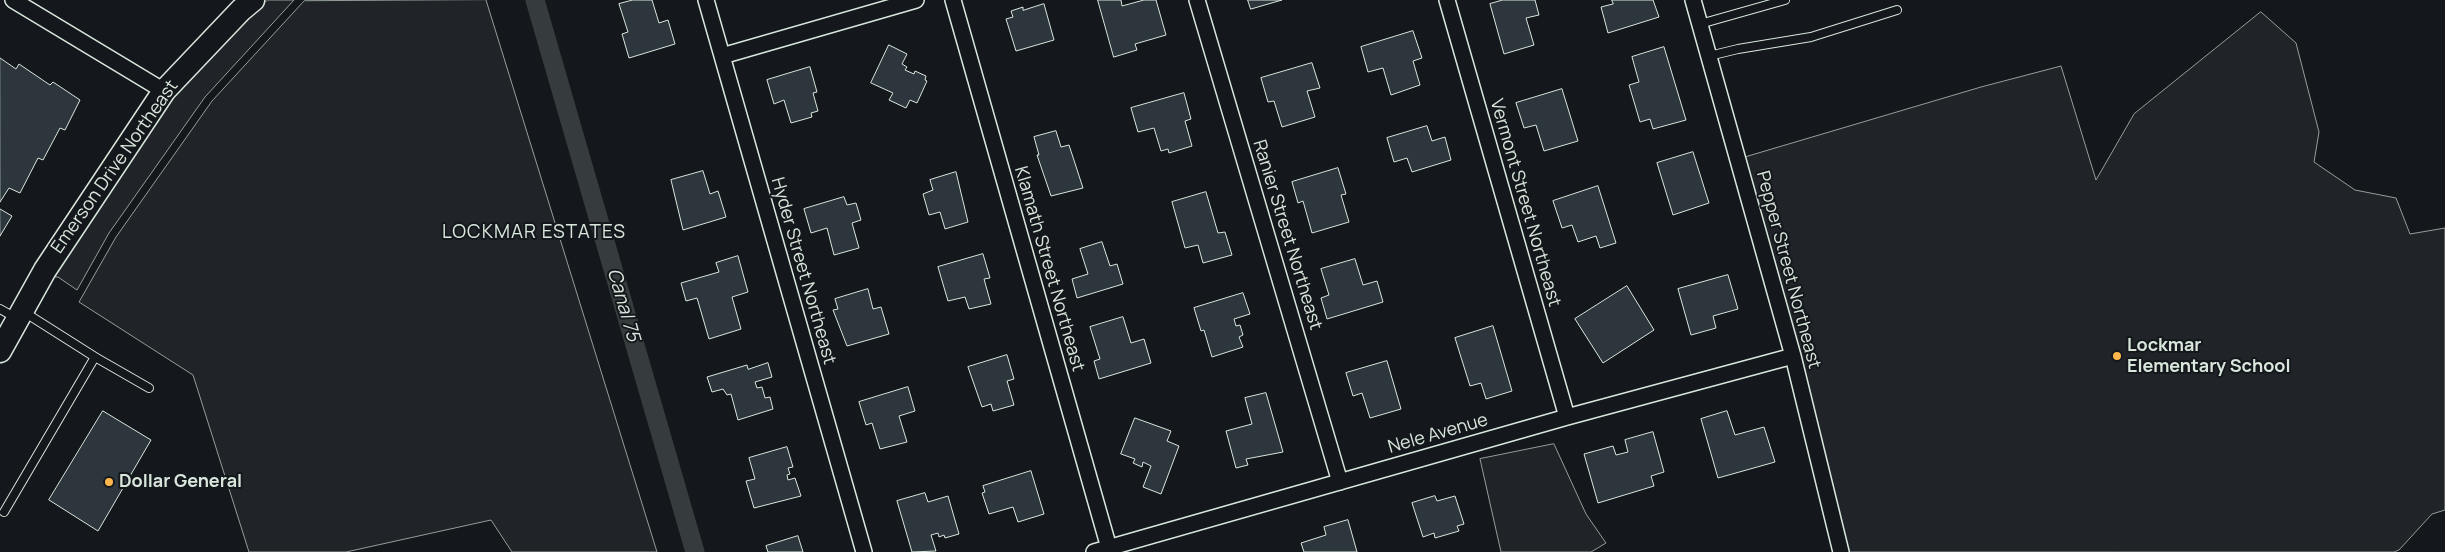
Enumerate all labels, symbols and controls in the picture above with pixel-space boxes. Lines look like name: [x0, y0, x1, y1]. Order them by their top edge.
street label: Emerson Drive Northeast: [47, 76, 183, 258]
street label: Vermont Street Northeast: [1485, 97, 1565, 309]
street label: Ranier Street Northeast: [1248, 137, 1326, 333]
street label: Klamath Street Northeast: [1009, 164, 1089, 374]
street label: Pepper Street Northeast: [1751, 169, 1825, 371]
street label: Hyder Street Northeast: [766, 175, 840, 367]
district label: LOCKMAR ESTATES: [440, 222, 628, 244]
water label: Canal 75: [602, 266, 644, 344]
place label: Lockmar Elementary School: [2127, 335, 2290, 378]
marker: Lockmar Elementary School: [2111, 350, 2123, 362]
street label: Nele Avenue: [1386, 409, 1490, 459]
place label: Dollar General: [119, 471, 242, 493]
marker: Dollar General: [103, 476, 115, 488]

